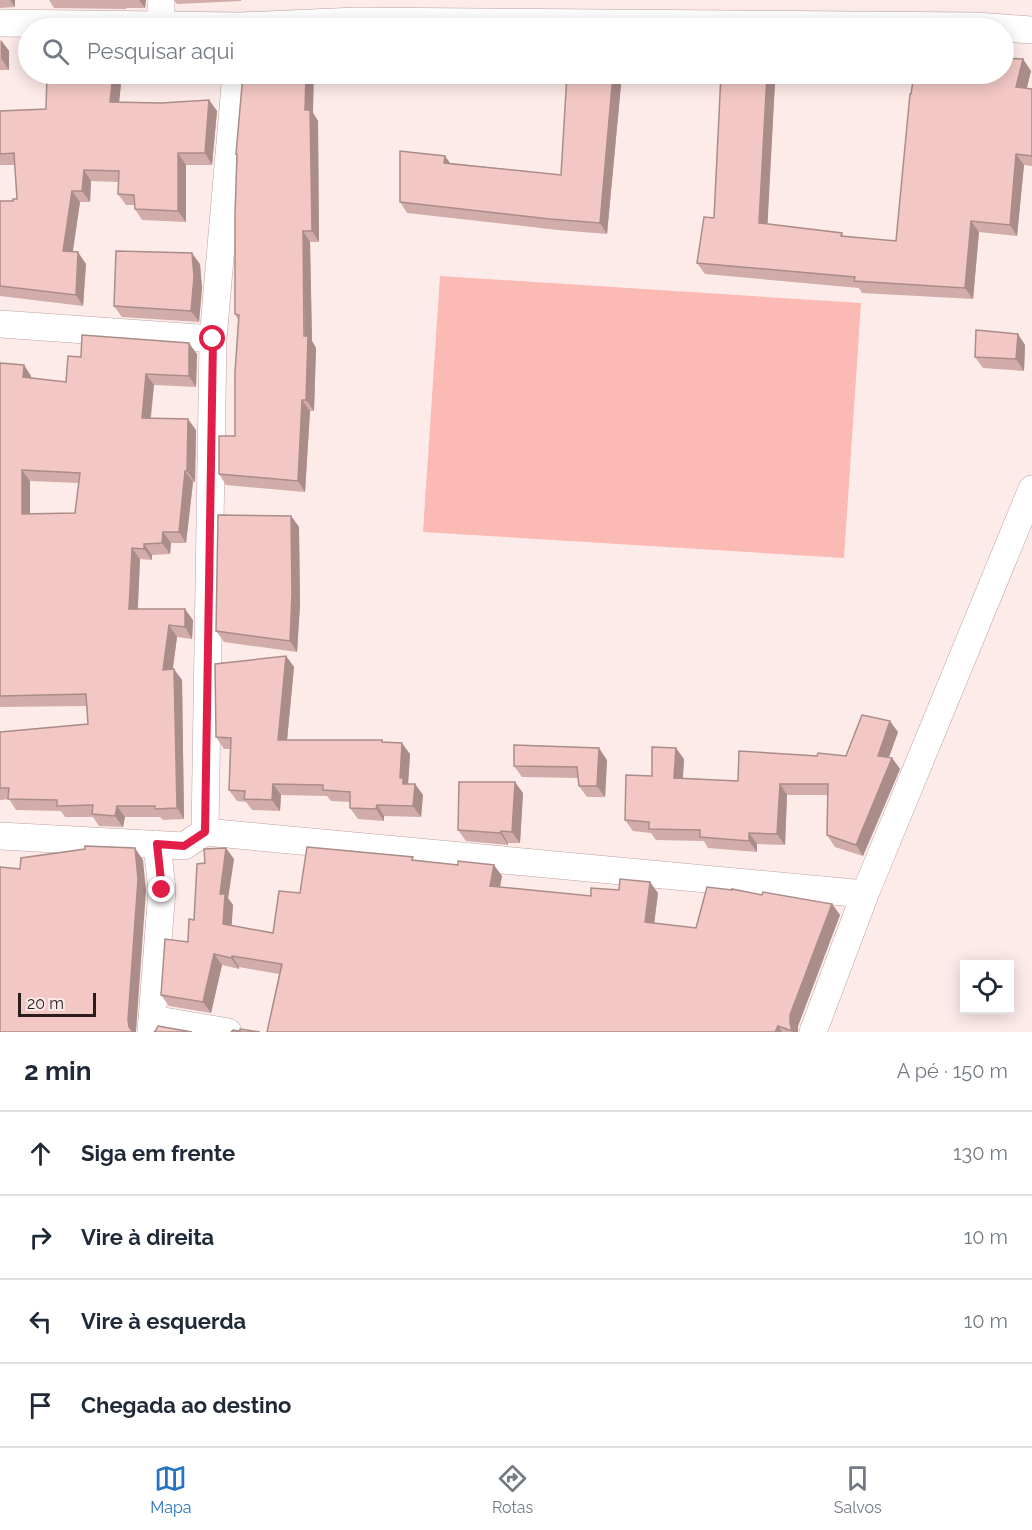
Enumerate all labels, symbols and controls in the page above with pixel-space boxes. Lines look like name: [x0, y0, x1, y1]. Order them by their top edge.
search box: [18, 18, 1014, 84]
icon: search: [39, 35, 72, 68]
text: Pesquisar aqui: [87, 38, 234, 64]
route start: [199, 325, 225, 351]
route end: [148, 876, 174, 902]
map controls: [960, 960, 1014, 1014]
button: locate: [960, 960, 1014, 1014]
scale bar: [18, 990, 96, 1018]
text: 20 m: [27, 994, 64, 1013]
text: 2 min: [24, 1056, 91, 1086]
text: A pé · 150 m: [897, 1059, 1008, 1083]
icon: ahead: [24, 1137, 57, 1170]
text: Siga em frente: [81, 1140, 235, 1166]
text: 130 m: [953, 1141, 1008, 1165]
icon: right: [24, 1221, 57, 1254]
text: Vire à direita: [81, 1224, 214, 1250]
text: 10 m: [964, 1225, 1008, 1249]
icon: left: [24, 1305, 57, 1338]
text: Vire à esquerda: [81, 1308, 246, 1334]
text: 10 m: [964, 1309, 1008, 1333]
icon: arrive: [24, 1389, 57, 1422]
text: Chegada ao destino: [81, 1392, 291, 1418]
tab: Mapa: [150, 1462, 191, 1517]
tab: Rotas: [492, 1462, 533, 1517]
tab: Salvos: [834, 1462, 882, 1517]

